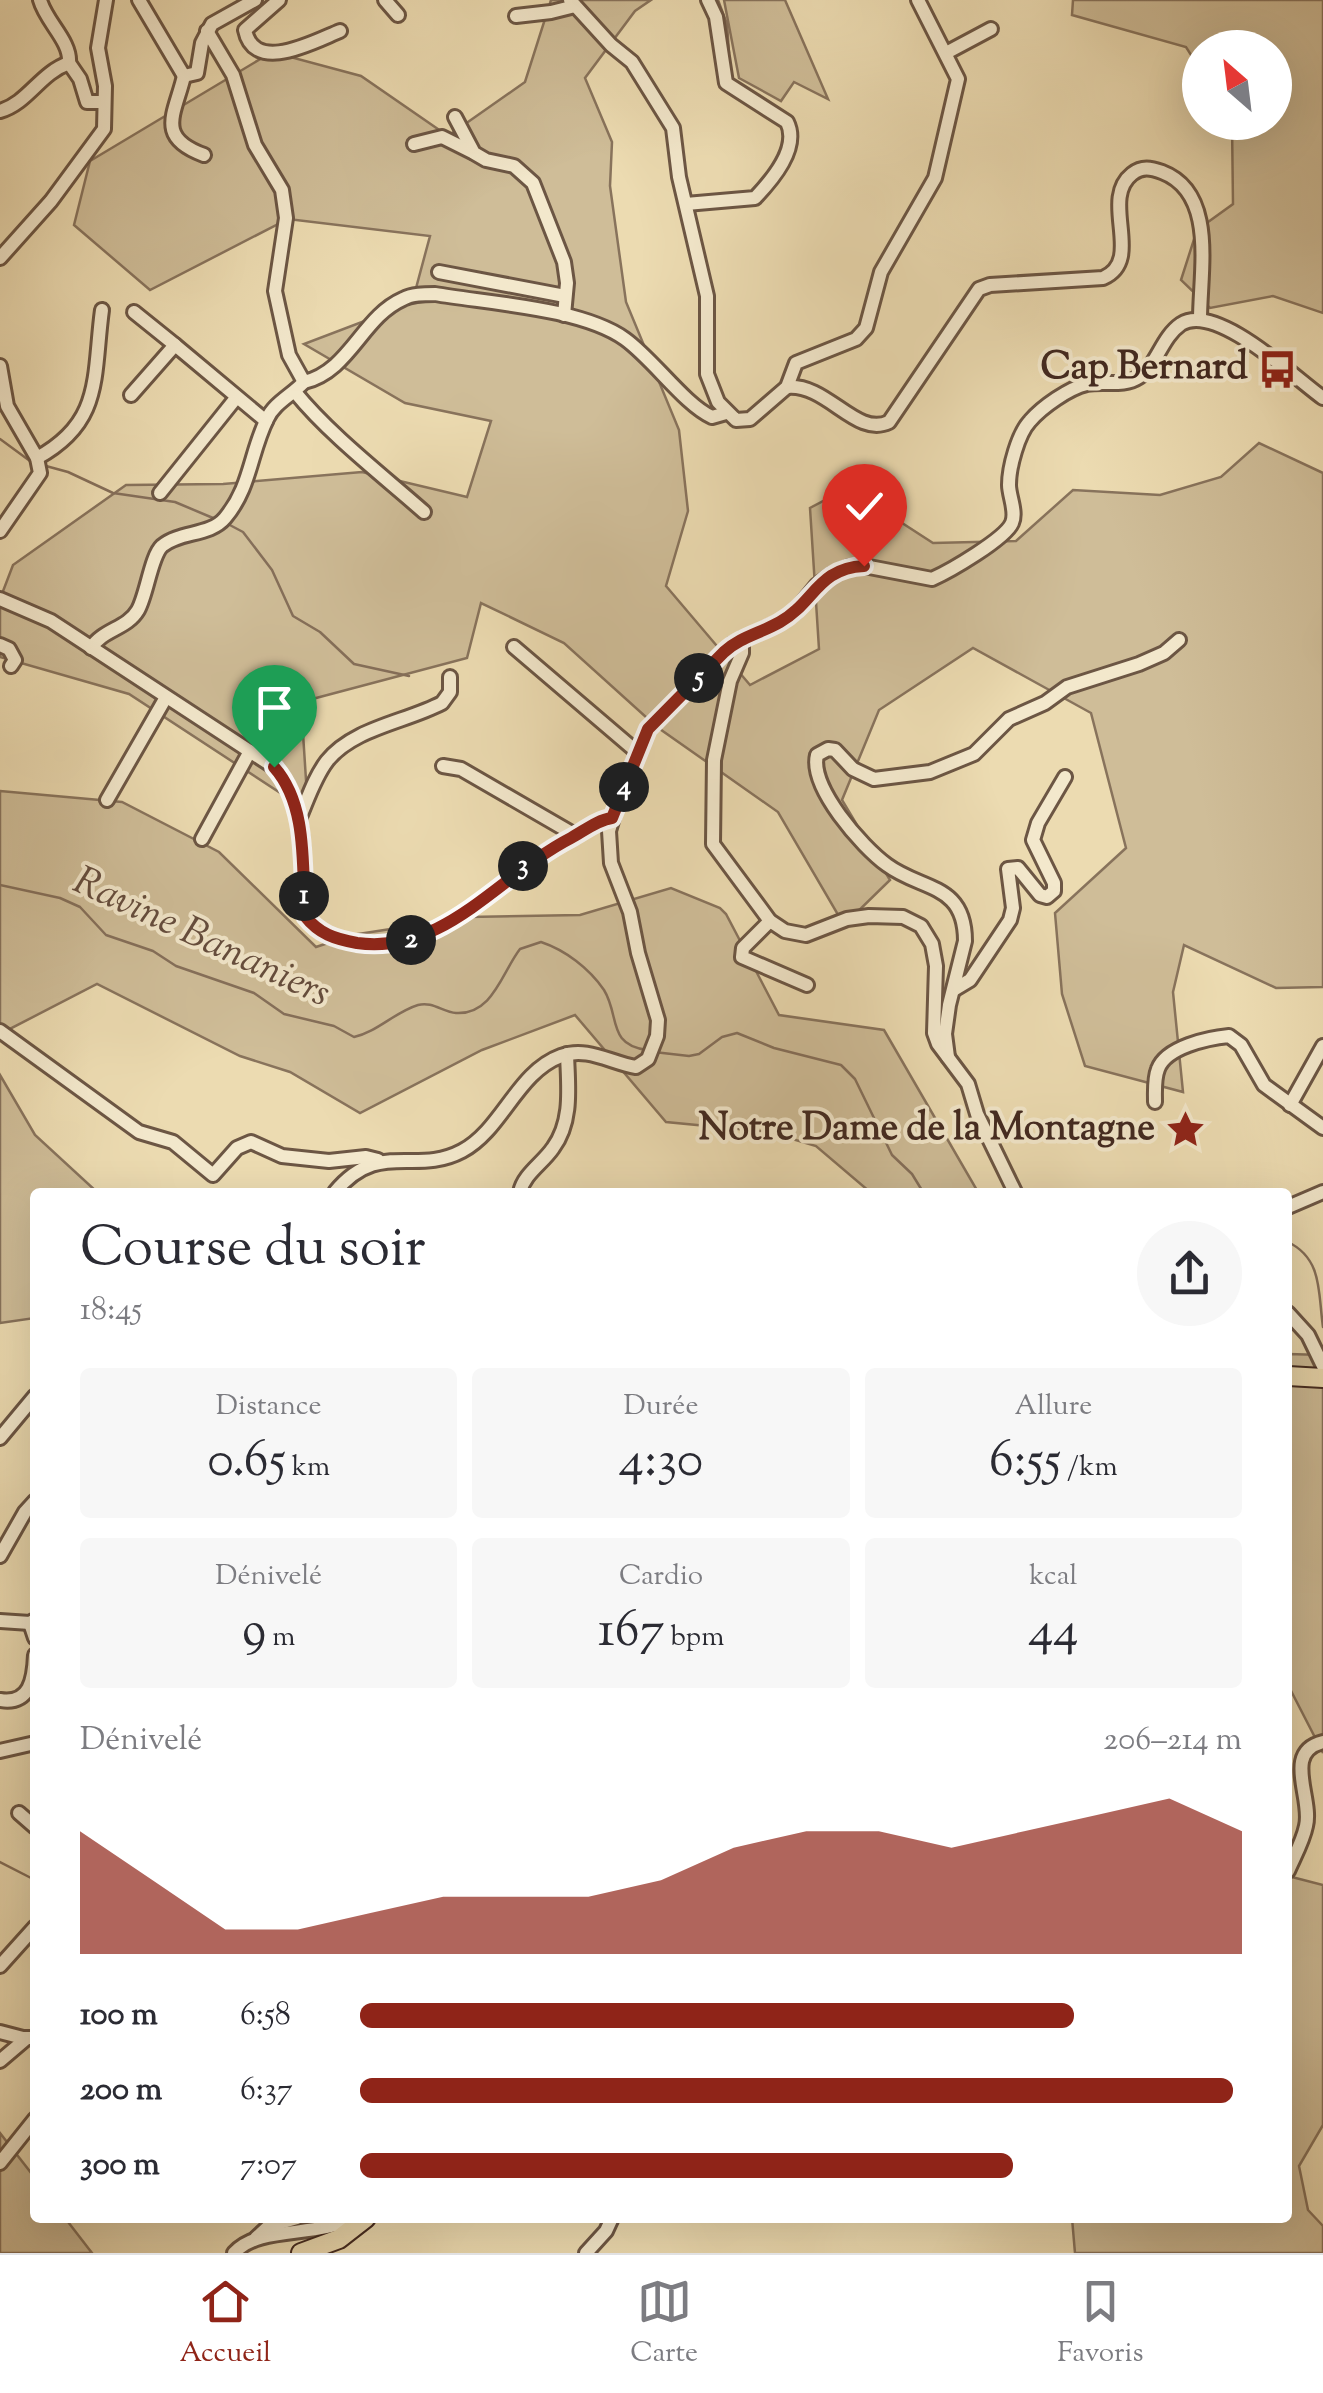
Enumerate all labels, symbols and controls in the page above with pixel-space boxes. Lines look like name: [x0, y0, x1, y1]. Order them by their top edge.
north arrow: [1182, 30, 1292, 140]
map controls: [1182, 30, 1292, 140]
place label: Cap Bernard: [1041, 342, 1249, 396]
bus stop icon: Cap Bernard: [1257, 348, 1299, 390]
pin: [822, 464, 907, 567]
icon: check: [837, 479, 892, 534]
pin: 5: [674, 653, 724, 703]
text: 5: [694, 658, 704, 698]
pin: [232, 665, 317, 768]
icon: arrive: [247, 680, 302, 735]
pin: 4: [599, 762, 649, 812]
text: 4: [617, 767, 631, 807]
pin: 3: [498, 841, 548, 891]
text: 3: [517, 846, 529, 886]
water label: Ravine Bananiers: [63, 854, 339, 1024]
pin: 1: [279, 871, 329, 921]
text: 1: [299, 876, 309, 916]
pin: 2: [386, 915, 436, 965]
text: 2: [404, 920, 418, 960]
place label: Notre Dame de la Montagne: [698, 1103, 1155, 1157]
place icon: Notre Dame de la Montagne: [1164, 1109, 1206, 1151]
text: Course du soir: [80, 1211, 426, 1290]
button: share: [1137, 1221, 1242, 1326]
text: 18:45: [80, 1288, 142, 1334]
text: Distance: [216, 1387, 321, 1427]
text: Durée: [624, 1387, 698, 1427]
text: Allure: [1014, 1387, 1092, 1427]
text: 0.65: [207, 1427, 286, 1499]
text: 4:30: [619, 1427, 703, 1499]
text: 6:55: [989, 1427, 1061, 1499]
text: km: [286, 1448, 330, 1488]
text: /km: [1061, 1448, 1118, 1488]
text: Dénivelé: [215, 1557, 322, 1597]
text: Cardio: [619, 1557, 703, 1597]
text: kcal: [1029, 1557, 1077, 1597]
text: 9: [242, 1597, 266, 1669]
text: 167: [598, 1597, 665, 1669]
text: 44: [1028, 1597, 1079, 1669]
text: m: [266, 1618, 295, 1658]
text: bpm: [665, 1618, 724, 1658]
text: Dénivelé: [80, 1718, 202, 1764]
text: 206–214 m: [1103, 1718, 1242, 1764]
text: 100 m: [80, 1993, 158, 2039]
text: 6:58: [240, 1993, 291, 2039]
text: 200 m: [80, 2068, 162, 2114]
text: 6:37: [240, 2068, 293, 2114]
text: 300 m: [80, 2143, 160, 2189]
text: 7:07: [240, 2143, 297, 2189]
tab: Accueil: [180, 2274, 271, 2374]
tab: Carte: [630, 2274, 698, 2374]
tab: Favoris: [1057, 2274, 1143, 2374]

